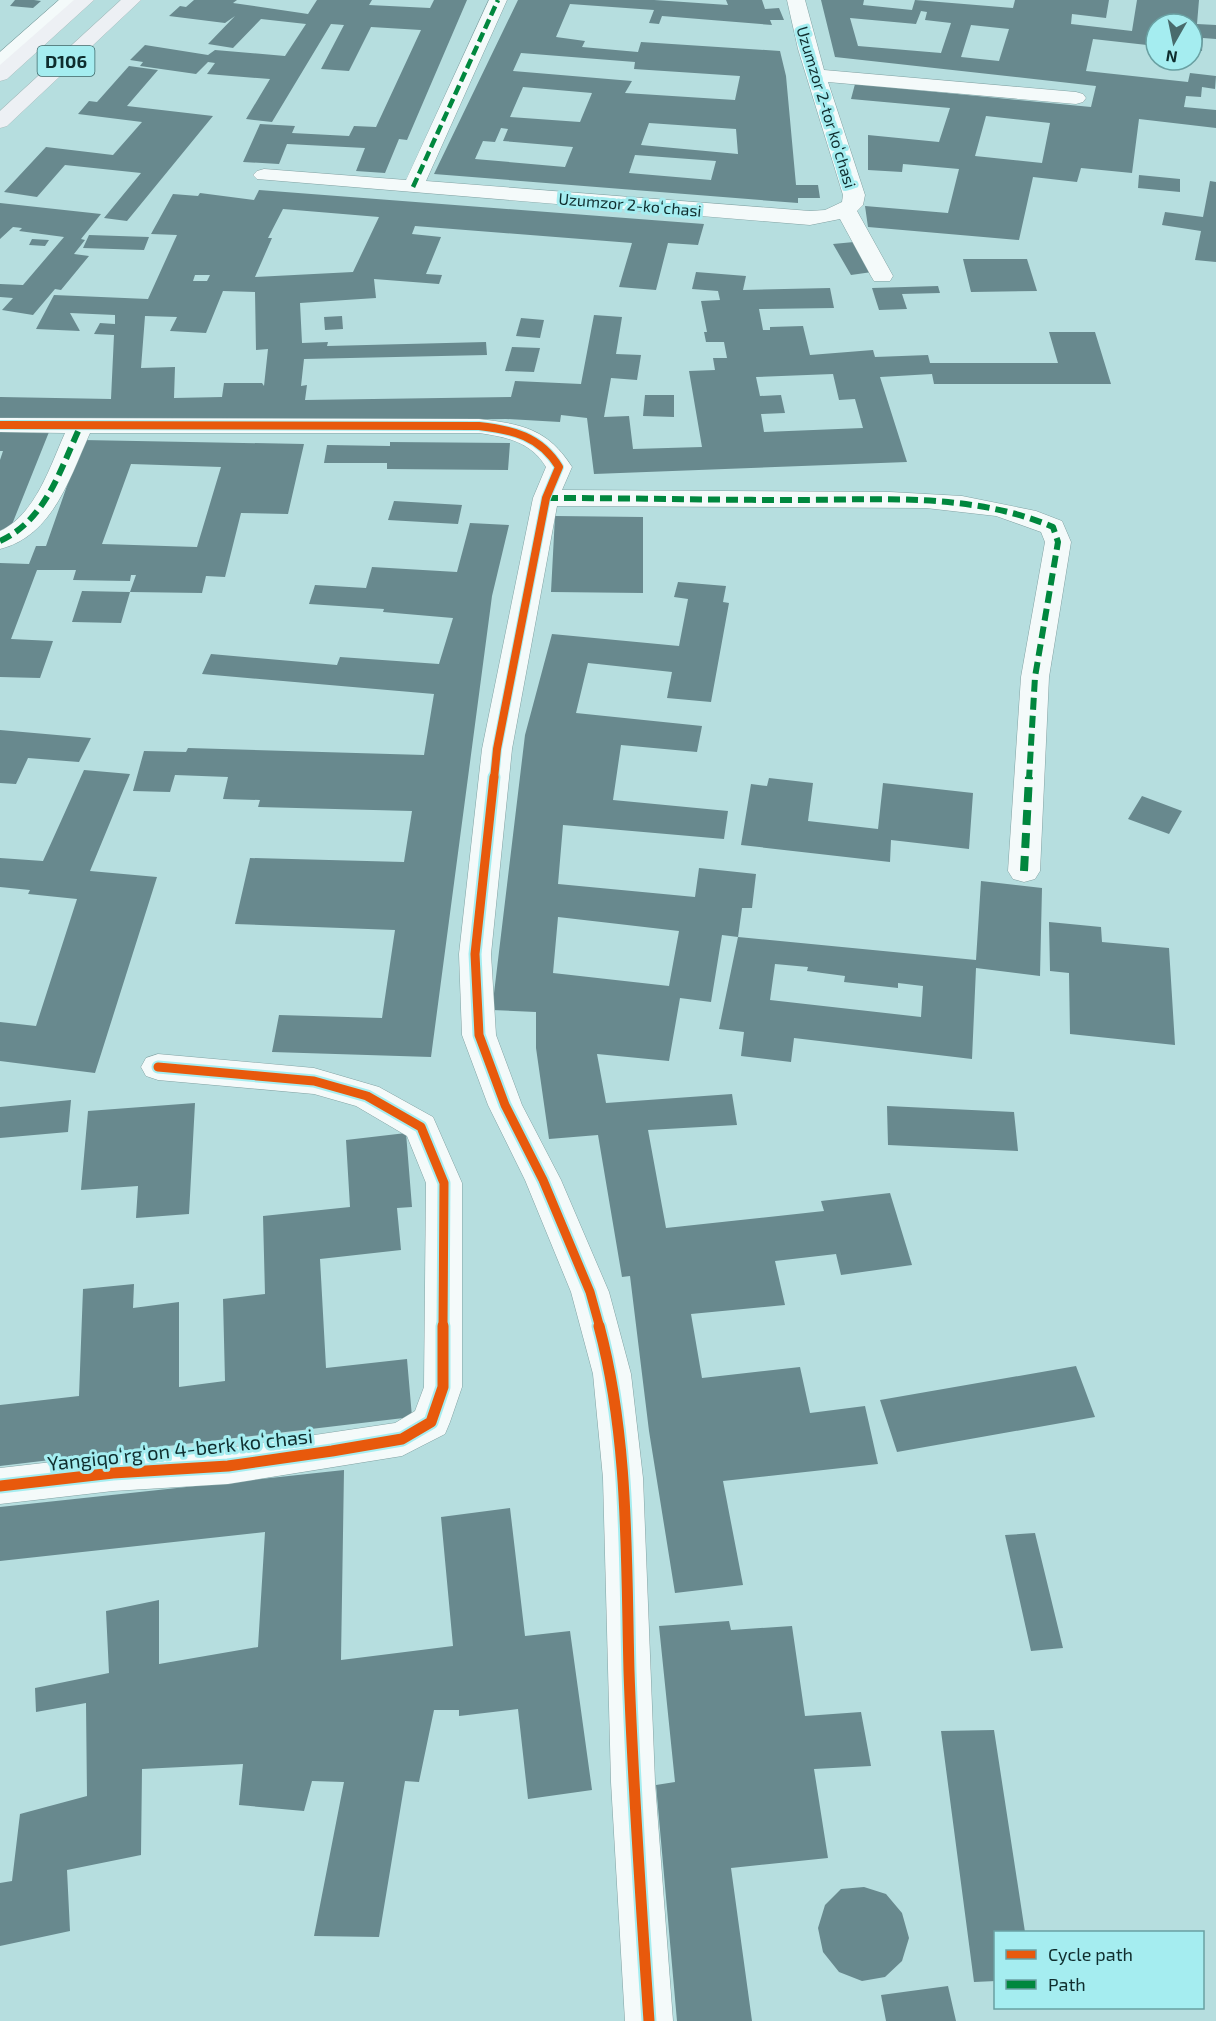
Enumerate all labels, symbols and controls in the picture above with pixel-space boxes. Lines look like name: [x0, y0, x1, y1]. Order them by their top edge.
north arrow: [1144, 12, 1204, 72]
street label: Uzumzor 2-tor koʻchasi: [793, 24, 861, 190]
road number: D106: [38, 46, 94, 76]
text: N: [1164, 47, 1179, 68]
street label: Uzumzor 2-koʻchasi: [558, 188, 702, 220]
street label: Yangiqoʻrgʻon 4-berk koʻchasi: [46, 1423, 314, 1475]
legend: [994, 1931, 1204, 2009]
text: Cycle path: [1048, 1943, 1133, 1965]
text: Path: [1048, 1973, 1086, 1995]

